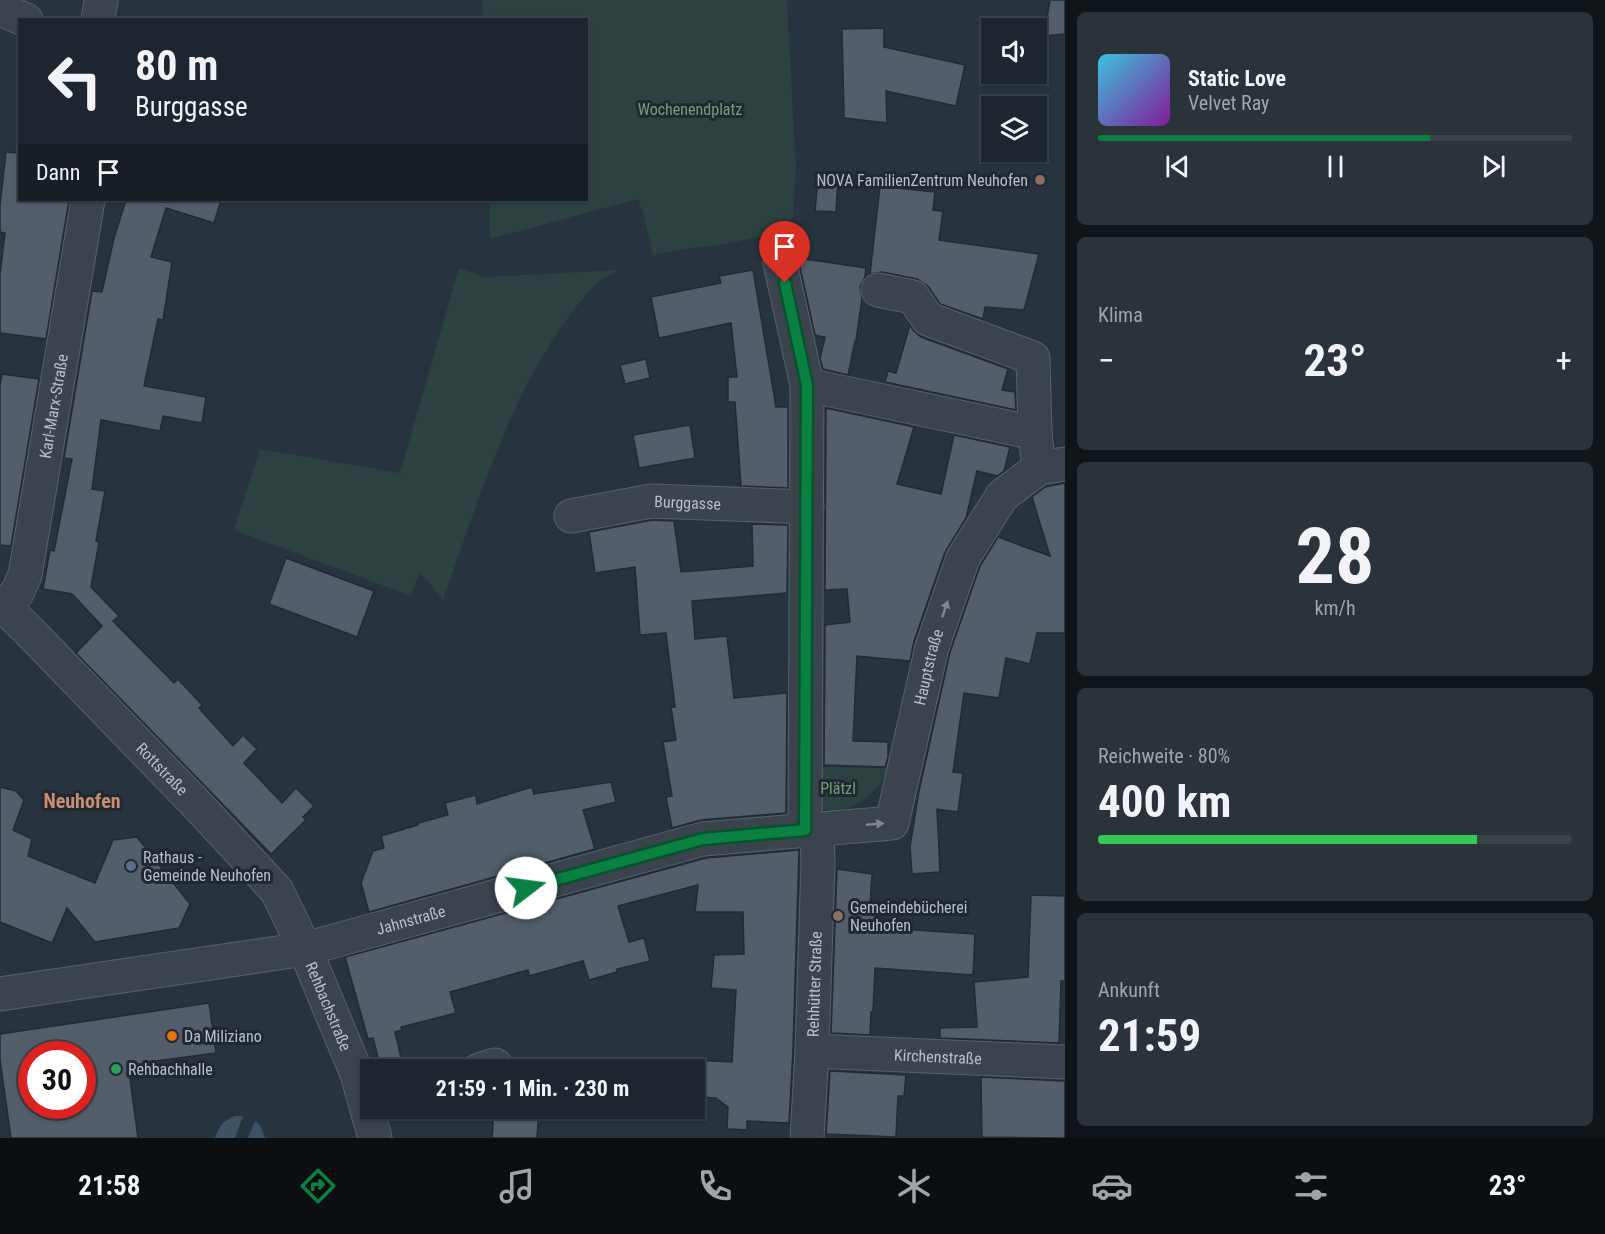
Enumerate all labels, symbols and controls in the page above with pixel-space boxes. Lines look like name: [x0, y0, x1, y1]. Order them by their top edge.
map controls: [981, 18, 1047, 162]
button: sound: [981, 18, 1047, 84]
text: 80 m: [135, 41, 218, 90]
icon: left: [36, 42, 114, 120]
text: Static Love: [1188, 66, 1286, 91]
text: Burggasse: [135, 91, 248, 123]
text: Velvet Ray: [1188, 91, 1269, 115]
button: layers: [981, 96, 1047, 162]
park label: Wochenendplatz: [638, 100, 742, 119]
icon: previous: [1161, 150, 1194, 183]
icon: pause: [1319, 150, 1352, 183]
icon: next: [1477, 150, 1510, 183]
icon: arrive: [92, 156, 125, 189]
text: Dann: [36, 160, 80, 185]
place label: NOVA FamilienZentrum Neuhofen: [816, 171, 1028, 190]
marker: NOVA FamilienZentrum Neuhofen: [1033, 173, 1047, 187]
pin: [759, 221, 810, 283]
icon: arrive: [768, 230, 801, 263]
text: Klima: [1098, 303, 1143, 327]
text: 23°: [1304, 334, 1367, 387]
text: −: [1098, 341, 1115, 380]
text: +: [1556, 341, 1572, 380]
street label: Karl-Marx-Straße: [36, 353, 72, 460]
street label: Burggasse: [654, 492, 721, 514]
text: 28: [1296, 511, 1374, 602]
text: km/h: [1314, 596, 1356, 620]
one-way arrow: [941, 600, 951, 618]
street label: Hauptstraße: [910, 626, 948, 707]
street label: Rottstraße: [132, 739, 192, 800]
text: Reichweite · 80%: [1098, 744, 1230, 768]
text: 400 km: [1098, 775, 1231, 828]
park label: Plätzl: [820, 779, 856, 798]
district label: Neuhofen: [43, 789, 121, 813]
one-way arrow: [866, 820, 885, 829]
place label: Rathaus - Gemeinde Neuhofen: [143, 848, 271, 885]
position arrow: [494, 856, 558, 920]
marker: Rathaus - Gemeinde Neuhofen: [124, 859, 138, 873]
place label: Gemeindebücherei Neuhofen: [850, 898, 968, 935]
street label: Jahnstraße: [374, 902, 448, 939]
marker: Gemeindebücherei Neuhofen: [831, 909, 845, 923]
street label: Rehhütter Straße: [803, 931, 826, 1037]
street label: Rehbachstraße: [301, 959, 355, 1054]
text: Ankunft: [1098, 978, 1160, 1002]
text: 21:59: [1098, 1009, 1201, 1062]
place label: Da Miliziano: [184, 1027, 262, 1046]
marker: Da Miliziano: [165, 1029, 179, 1043]
speed limit sign: 30: [18, 1041, 96, 1119]
street label: Kirchenstraße: [894, 1046, 982, 1068]
place label: Rehbachhalle: [128, 1060, 213, 1079]
marker: Rehbachhalle: [109, 1062, 123, 1076]
text: 21:59 · 1 Min. · 230 m: [436, 1076, 629, 1101]
icon: directions: [297, 1165, 339, 1207]
icon: music: [496, 1165, 538, 1207]
icon: phone: [694, 1165, 736, 1207]
icon: climate: [893, 1165, 935, 1207]
icon: car: [1091, 1165, 1133, 1207]
icon: filters: [1290, 1165, 1332, 1207]
text: 21:58: [78, 1170, 140, 1202]
text: 23°: [1489, 1170, 1527, 1202]

